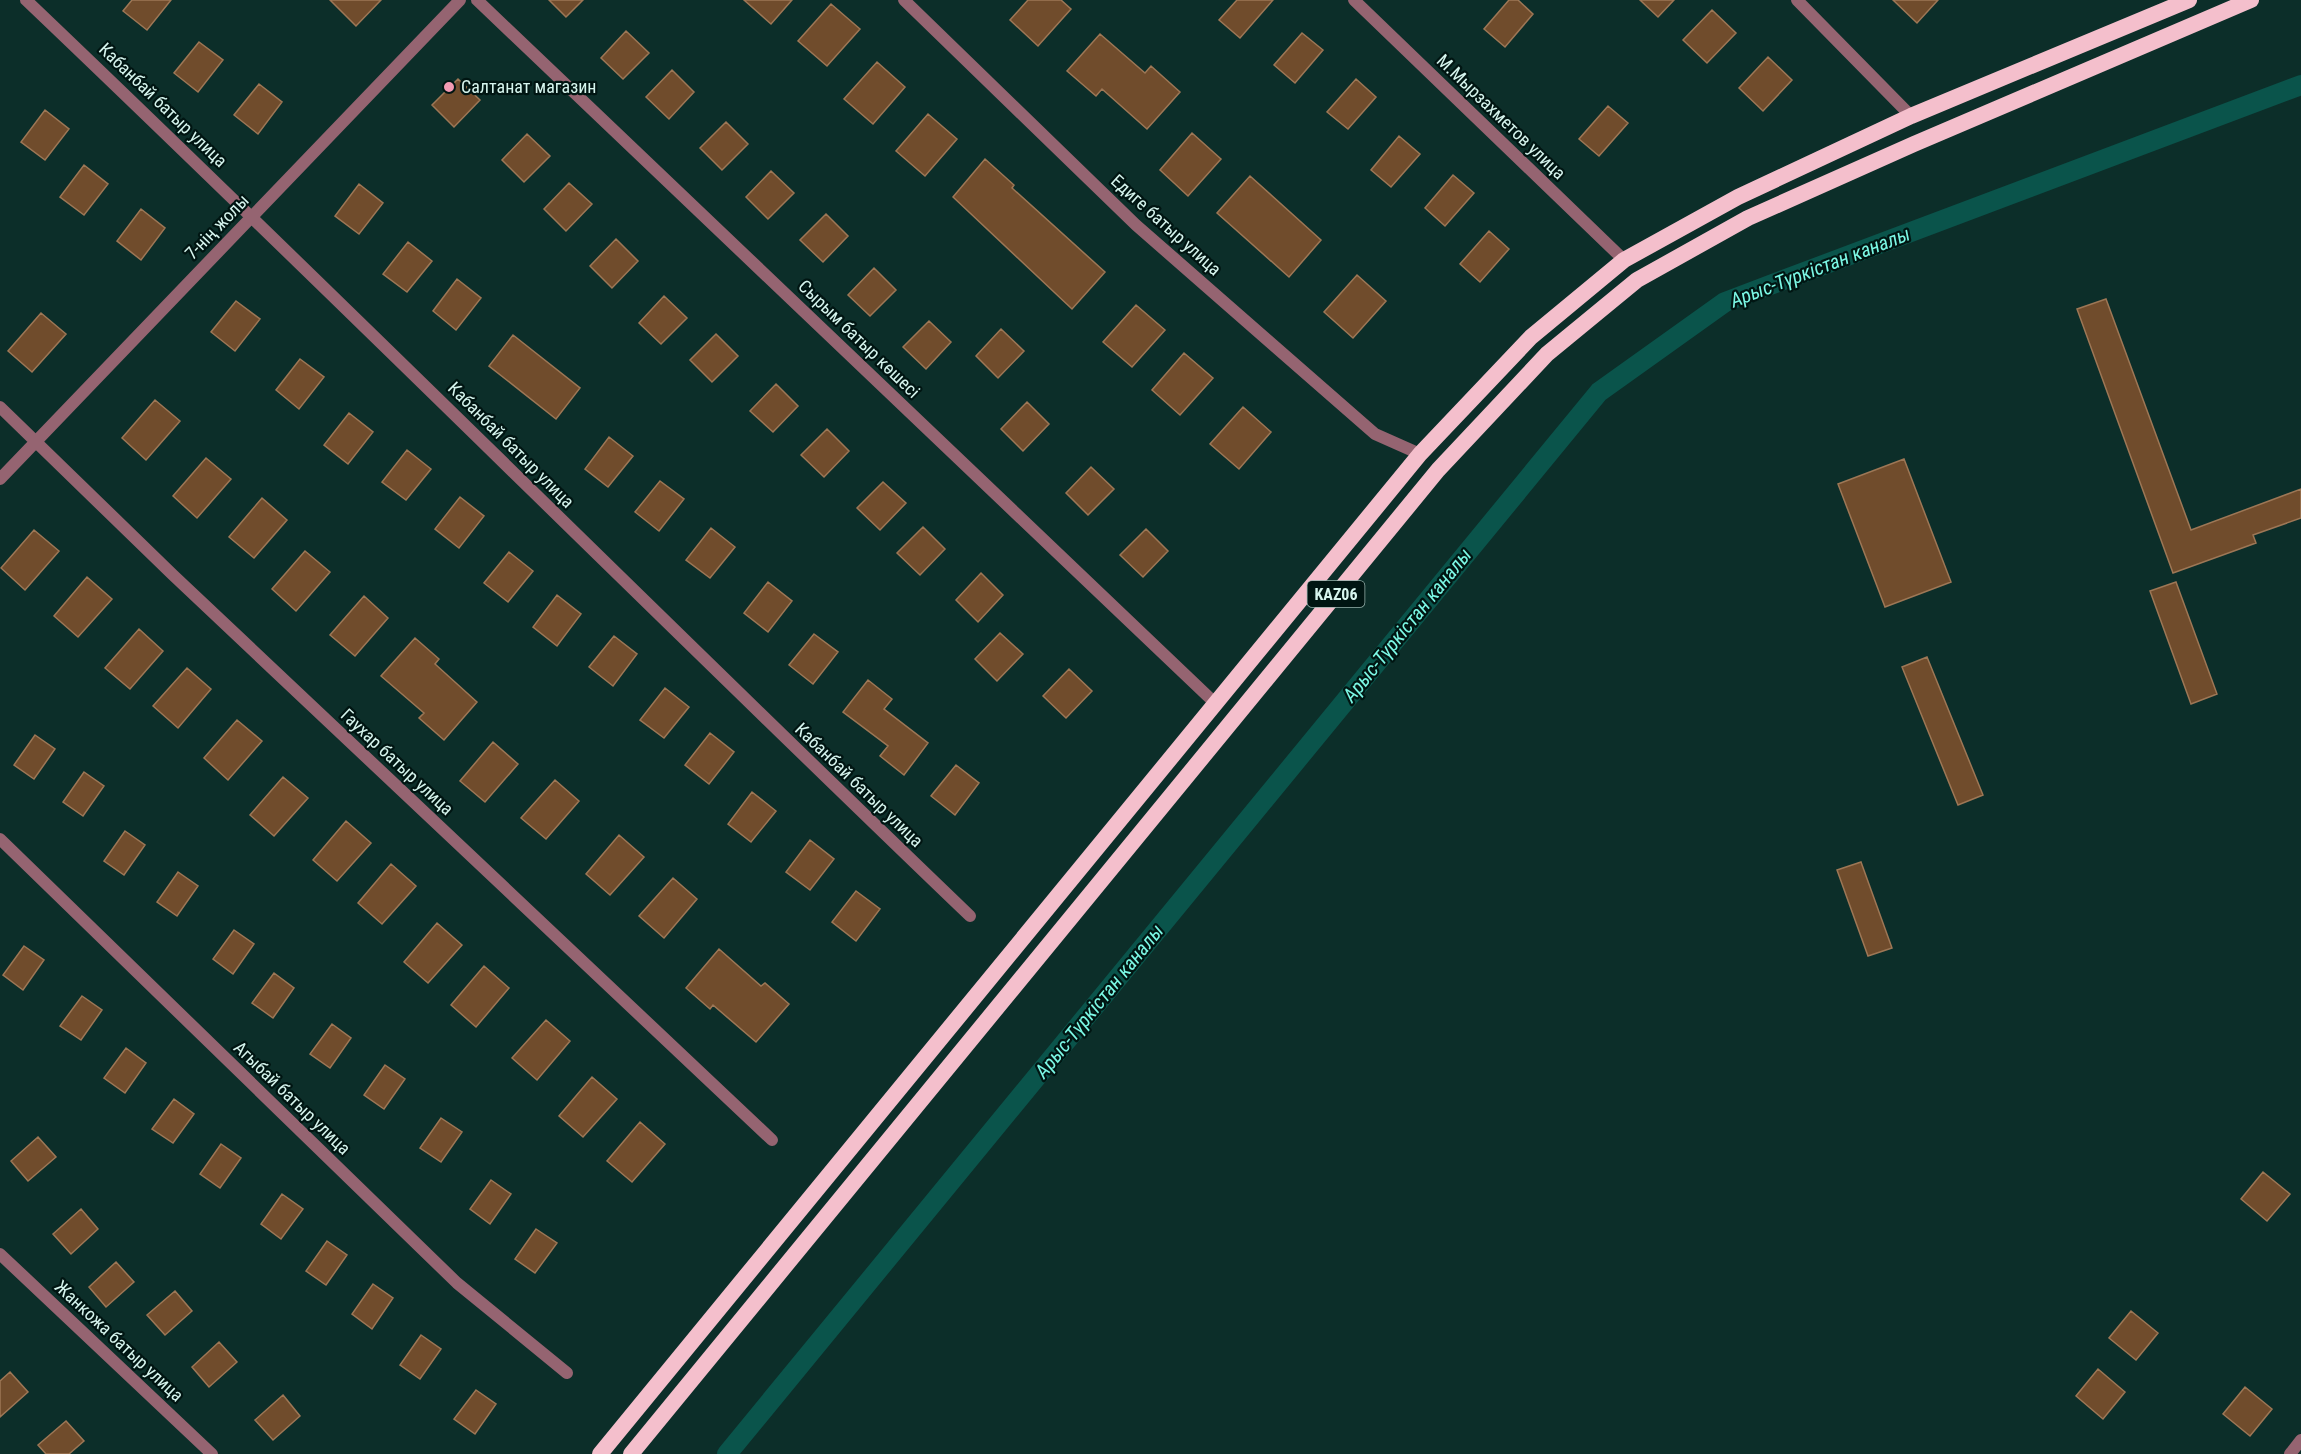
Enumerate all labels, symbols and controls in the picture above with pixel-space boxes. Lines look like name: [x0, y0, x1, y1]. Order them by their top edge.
street label: Кабанбай батыр улица: [95, 38, 232, 171]
street label: М.Мырзахметов улица: [1433, 50, 1570, 183]
place label: Салтанат магазин: [461, 76, 597, 97]
marker: Салтанат магазин: [442, 80, 456, 94]
street label: Едиге батыр улица: [1107, 170, 1226, 279]
street label: 7-нің жолы: [180, 190, 253, 264]
water label: Арыс-Түркістан каналы: [1726, 222, 1913, 313]
street label: Сырым батыр көшесі: [794, 275, 924, 402]
street label: Кабанбай батыр улица: [444, 377, 579, 512]
water label: Арыс-Түркістан каналы: [1337, 543, 1476, 708]
road number: KАZ06: [1308, 581, 1364, 607]
street label: Гаухар батыр улица: [337, 704, 458, 819]
street label: Кабанбай батыр улица: [791, 718, 928, 851]
water label: Арыс-Түркістан каналы: [1029, 919, 1168, 1084]
street label: Агыбай батыр улица: [230, 1037, 355, 1159]
street label: Жанкожа батыр улица: [51, 1276, 188, 1405]

